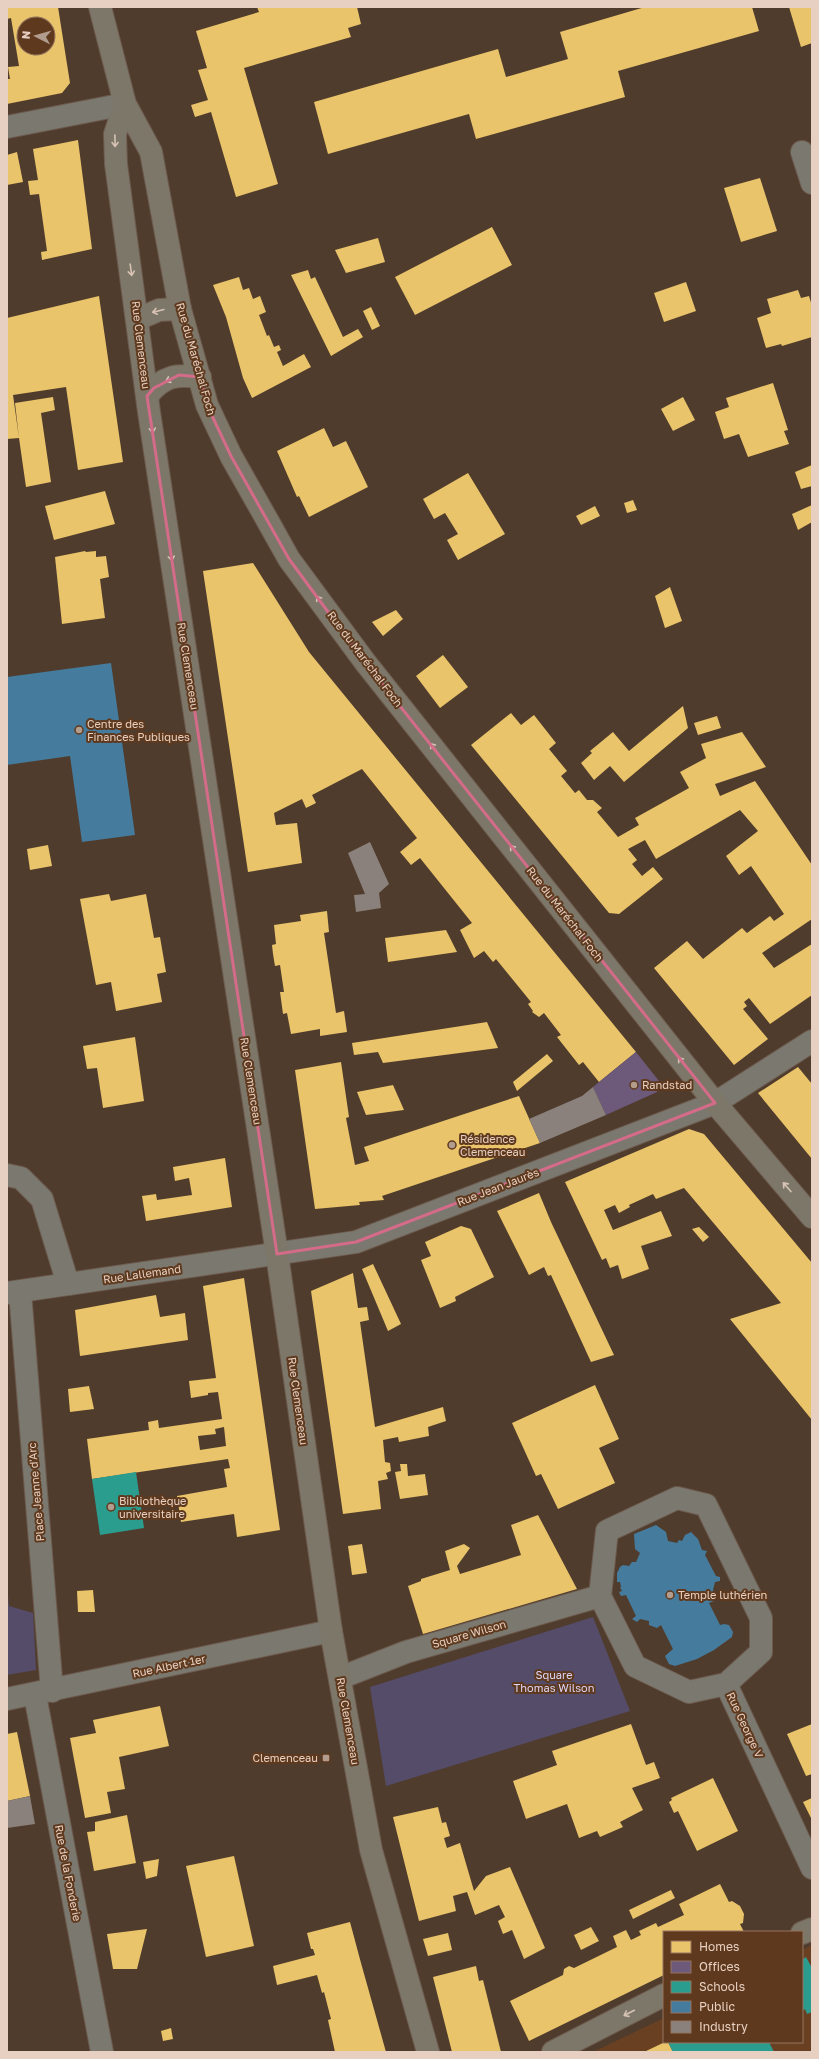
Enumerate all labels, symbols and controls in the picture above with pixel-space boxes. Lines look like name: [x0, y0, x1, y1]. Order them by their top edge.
north arrow: [16, 16, 56, 56]
text: N: [19, 30, 32, 40]
one-way arrow: [111, 134, 119, 147]
one-way arrow: [127, 263, 135, 276]
street label: Rue Clemenceau: [130, 300, 153, 390]
street label: Rue du Maréchal Foch: [174, 301, 219, 417]
one-way arrow: [152, 308, 165, 315]
one-way arrow: [165, 375, 177, 383]
one-way arrow: [148, 420, 156, 433]
one-way arrow: [167, 548, 175, 561]
one-way arrow: [316, 595, 324, 606]
street label: Rue du Maréchal Foch: [325, 608, 406, 709]
street label: Rue Clemenceau: [175, 621, 202, 711]
place label: Centre des Finances Publiques: [87, 717, 190, 743]
marker: Centre des Finances Publiques: [74, 725, 84, 735]
one-way arrow: [429, 743, 438, 754]
one-way arrow: [510, 845, 519, 856]
street label: Rue du Maréchal Foch: [524, 864, 606, 964]
street label: Rue Clemenceau: [238, 1036, 265, 1126]
one-way arrow: [677, 1056, 686, 1067]
place label: Randstad: [642, 1078, 692, 1091]
marker: Randstad: [629, 1080, 639, 1090]
place label: Résidence Clemenceau: [460, 1132, 525, 1158]
marker: Résidence Clemenceau: [447, 1140, 457, 1150]
street label: Rue Jean Jaurès: [455, 1165, 541, 1208]
one-way arrow: [782, 1182, 791, 1192]
street label: Rue Lallemand: [102, 1262, 182, 1285]
street label: Rue Clemenceau: [286, 1356, 311, 1446]
street label: Place Jeanne d'Arc: [25, 1442, 46, 1542]
place label: Bibliothèque universitaire: [119, 1494, 187, 1520]
marker: Bibliothèque universitaire: [106, 1502, 116, 1512]
place label: Temple luthérien: [678, 1588, 767, 1601]
marker: Temple luthérien: [665, 1590, 675, 1600]
street label: Square Wilson: [430, 1617, 507, 1650]
street label: Rue Albert 1er: [131, 1651, 207, 1680]
park label: Square Thomas Wilson: [514, 1668, 594, 1694]
street label: Rue Clemenceau: [334, 1676, 363, 1766]
street label: Rue George V: [725, 1690, 767, 1760]
place label: Clemenceau: [253, 1751, 318, 1764]
marker: Clemenceau: [321, 1753, 331, 1763]
street label: Rue de la Fonderie: [53, 1824, 84, 1922]
legend: [663, 1931, 803, 2043]
text: Homes: [699, 1939, 739, 1954]
text: Offices: [699, 1959, 740, 1974]
text: Schools: [699, 1979, 745, 1994]
text: Public: [699, 1999, 736, 2014]
one-way arrow: [623, 2009, 635, 2017]
text: Industry: [699, 2019, 748, 2034]

